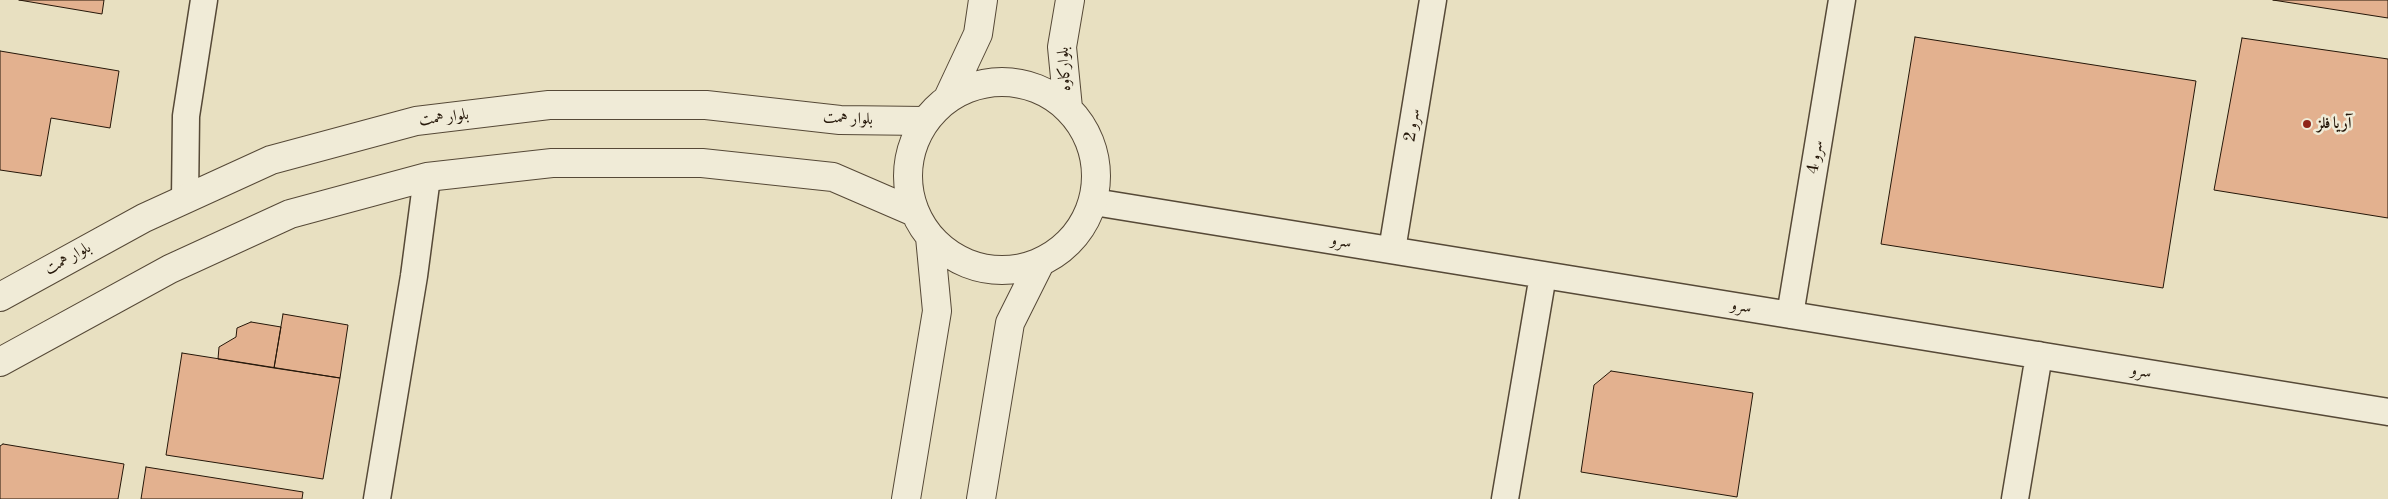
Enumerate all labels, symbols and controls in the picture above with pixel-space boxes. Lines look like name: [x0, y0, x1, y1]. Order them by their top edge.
street label: بلوارکاوه: [1054, 46, 1076, 92]
street label: بلوار همت: [418, 105, 470, 131]
street label: سرو 2: [1401, 107, 1425, 143]
street label: بلوار همت: [822, 108, 874, 130]
place label: آریا فلز: [2317, 114, 2351, 134]
marker: آریا فلز: [2301, 118, 2313, 130]
street label: سرو 4: [1804, 139, 1828, 175]
street label: سرو: [1329, 231, 1353, 253]
street label: بلوار همت: [41, 238, 95, 280]
street label: سرو: [1729, 296, 1753, 318]
street label: سرو: [2129, 361, 2153, 383]

